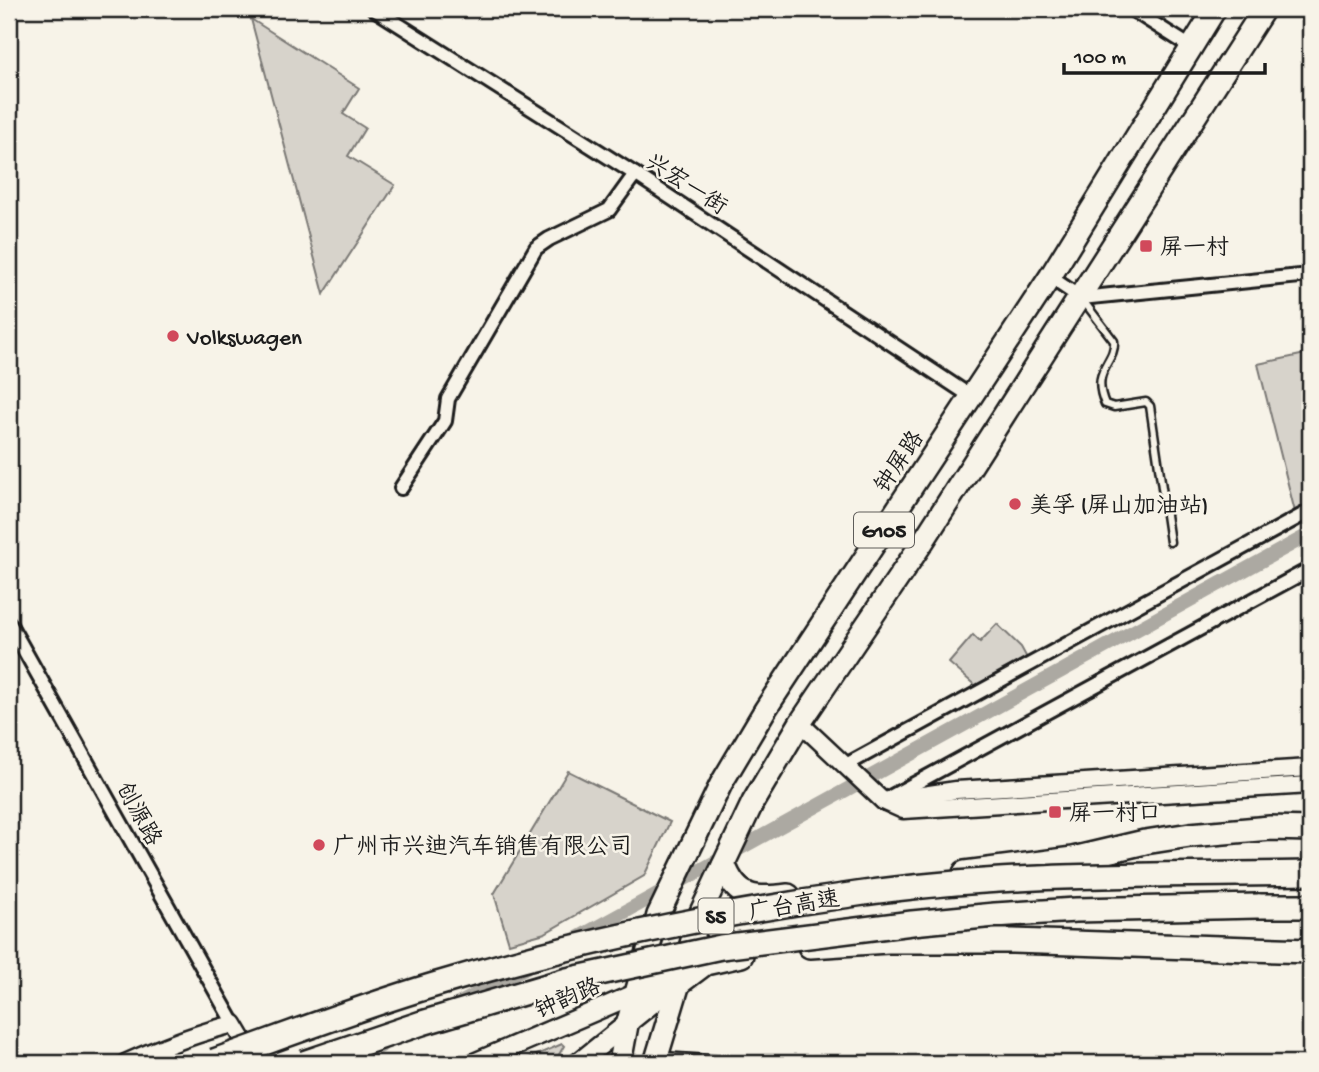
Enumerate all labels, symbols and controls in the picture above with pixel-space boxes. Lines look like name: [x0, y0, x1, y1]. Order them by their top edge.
scale bar: [1064, 32, 1265, 76]
text: 100 m: [1073, 47, 1126, 72]
street label: 兴宏一街: [639, 149, 732, 222]
place label: 屏一村: [1160, 235, 1229, 263]
marker: 屏一村: [1138, 238, 1154, 254]
place label: Volkswagen: [186, 326, 302, 353]
marker: Volkswagen: [165, 328, 181, 344]
street label: 钟屏路: [870, 426, 931, 499]
place label: 美孚 (屏山加油站): [1029, 493, 1208, 521]
marker: 美孚 (屏山加油站): [1007, 496, 1023, 512]
road number: G105: [854, 512, 914, 548]
street label: 创源路: [108, 777, 166, 851]
place label: 屏一村口: [1069, 801, 1161, 829]
marker: 屏一村口: [1047, 804, 1063, 820]
place label: 广州市兴迪汽车销售有限公司: [333, 834, 632, 862]
marker: 广州市兴迪汽车销售有限公司: [311, 837, 327, 853]
street label: 广台高速: [747, 885, 842, 928]
road number: S5: [698, 898, 734, 934]
street label: 钟韵路: [531, 973, 605, 1026]

